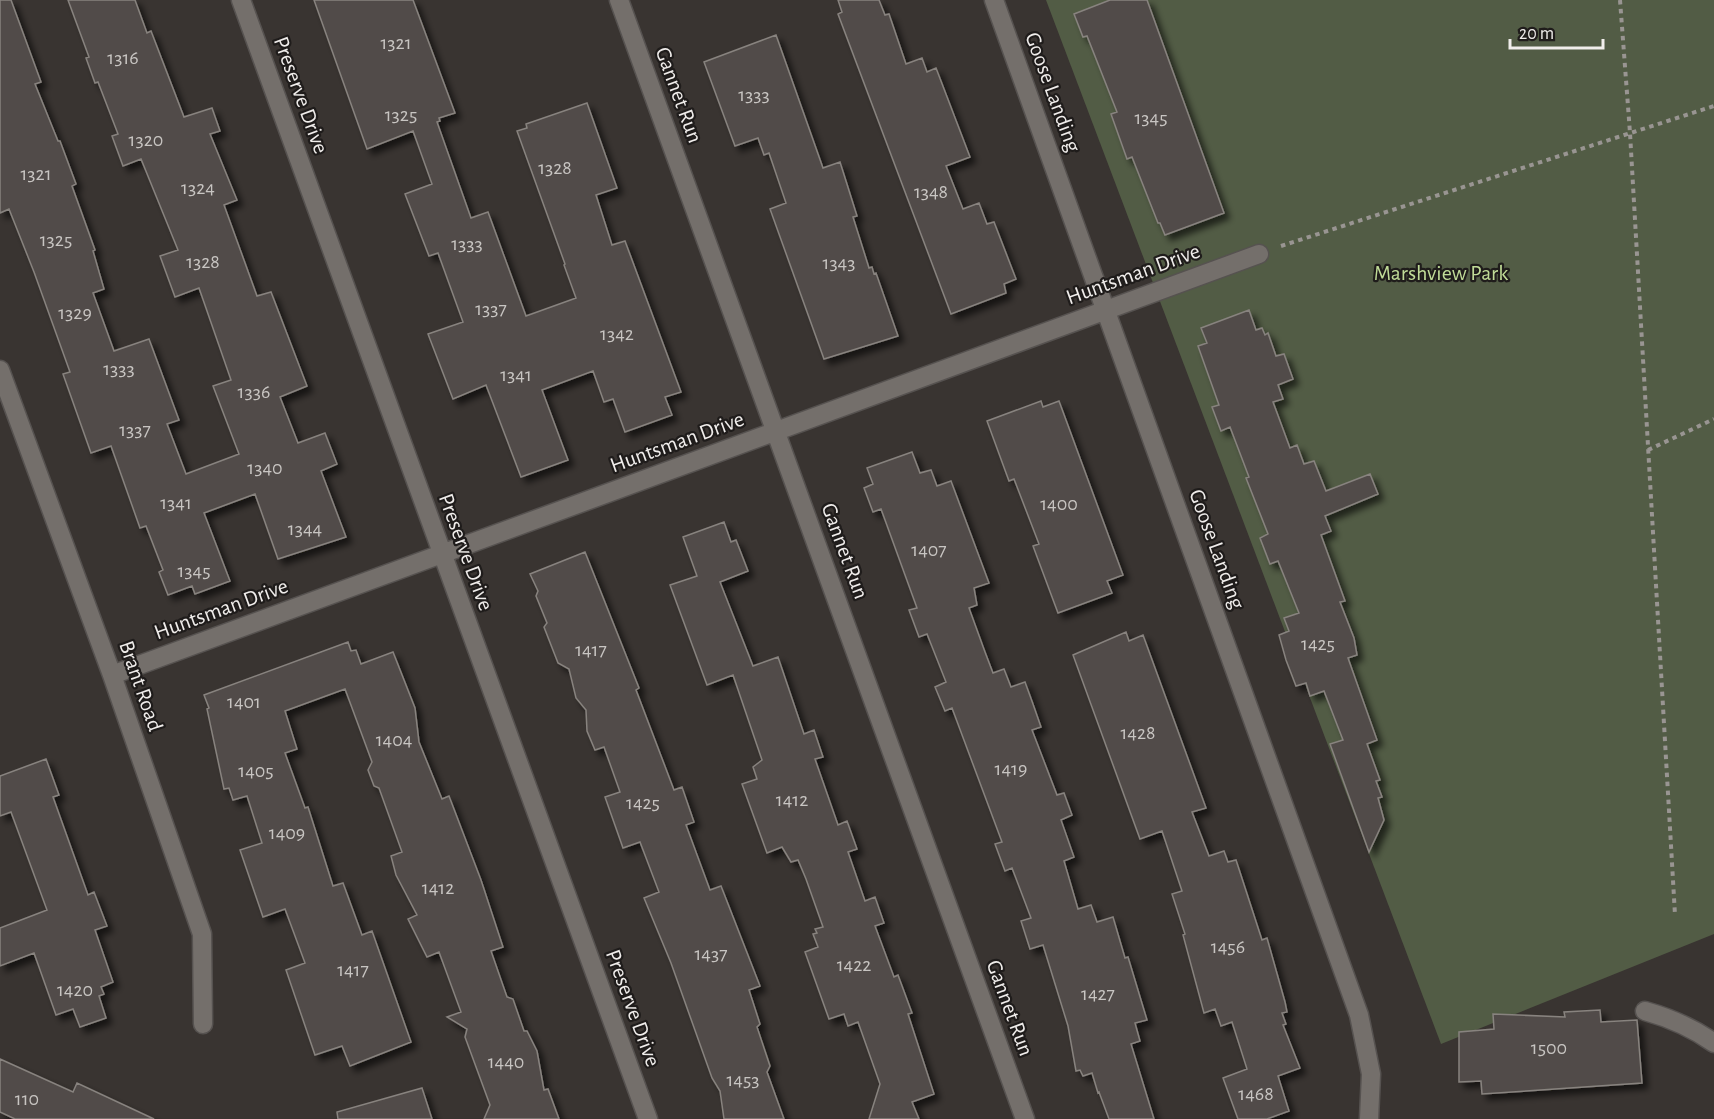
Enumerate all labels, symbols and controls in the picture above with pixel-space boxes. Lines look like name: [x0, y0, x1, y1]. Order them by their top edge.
scale bar: [1510, 12, 1603, 50]
text: 20 m: [1519, 25, 1554, 43]
street label: Goose Landing: [1021, 29, 1085, 155]
house number: 1321: [380, 33, 412, 53]
street label: Preserve Drive: [270, 34, 332, 156]
street label: Gannet Run: [652, 44, 706, 146]
house number: 1316: [107, 48, 139, 68]
house number: 1333: [738, 85, 770, 105]
house number: 1325: [385, 105, 417, 125]
house number: 1345: [1134, 108, 1168, 128]
house number: 1320: [129, 130, 163, 150]
house number: 1328: [538, 158, 572, 178]
house number: 1321: [20, 164, 52, 184]
house number: 1324: [181, 178, 215, 198]
house number: 1348: [914, 182, 948, 202]
house number: 1325: [40, 230, 72, 250]
house number: 1333: [451, 234, 483, 254]
street label: Huntsman Drive: [1063, 240, 1203, 308]
house number: 1328: [186, 252, 220, 272]
house number: 1343: [823, 253, 855, 273]
park label: Marshview Park: [1374, 262, 1508, 284]
house number: 1337: [475, 299, 507, 319]
house number: 1329: [58, 303, 92, 323]
house number: 1342: [600, 324, 634, 344]
house number: 1333: [103, 359, 135, 379]
house number: 1341: [500, 365, 532, 385]
house number: 1336: [238, 382, 270, 402]
street label: Huntsman Drive: [607, 408, 747, 476]
house number: 1337: [119, 420, 151, 440]
house number: 1340: [247, 458, 283, 478]
street label: Goose Landing: [1185, 486, 1249, 612]
street label: Preserve Drive: [435, 491, 497, 613]
house number: 1341: [160, 493, 192, 513]
house number: 1400: [1040, 494, 1078, 514]
street label: Gannet Run: [818, 500, 872, 602]
house number: 1344: [288, 519, 322, 539]
house number: 1407: [911, 540, 947, 560]
house number: 1345: [177, 561, 211, 581]
street label: Huntsman Drive: [151, 575, 291, 643]
house number: 1425: [1301, 634, 1335, 654]
street label: Brant Road: [115, 638, 167, 734]
house number: 1417: [575, 640, 607, 660]
house number: 1401: [227, 692, 261, 712]
house number: 1428: [1120, 723, 1156, 743]
house number: 1404: [376, 730, 412, 750]
house number: 1419: [995, 759, 1027, 779]
house number: 1405: [238, 761, 274, 781]
house number: 1412: [776, 790, 808, 810]
house number: 1425: [626, 793, 660, 813]
house number: 1409: [269, 823, 305, 843]
house number: 1412: [422, 878, 454, 898]
house number: 1456: [1211, 937, 1245, 957]
house number: 1437: [694, 944, 728, 964]
street label: Preserve Drive: [602, 947, 664, 1069]
house number: 1422: [837, 955, 871, 975]
street label: Gannet Run: [983, 957, 1037, 1059]
house number: 1417: [337, 960, 369, 980]
house number: 1420: [57, 980, 93, 1000]
house number: 1427: [1081, 984, 1115, 1004]
house number: 1500: [1531, 1038, 1567, 1058]
house number: 1440: [488, 1052, 524, 1072]
house number: 1453: [726, 1070, 760, 1090]
house number: 1468: [1238, 1084, 1274, 1104]
house number: 110: [15, 1089, 39, 1109]

